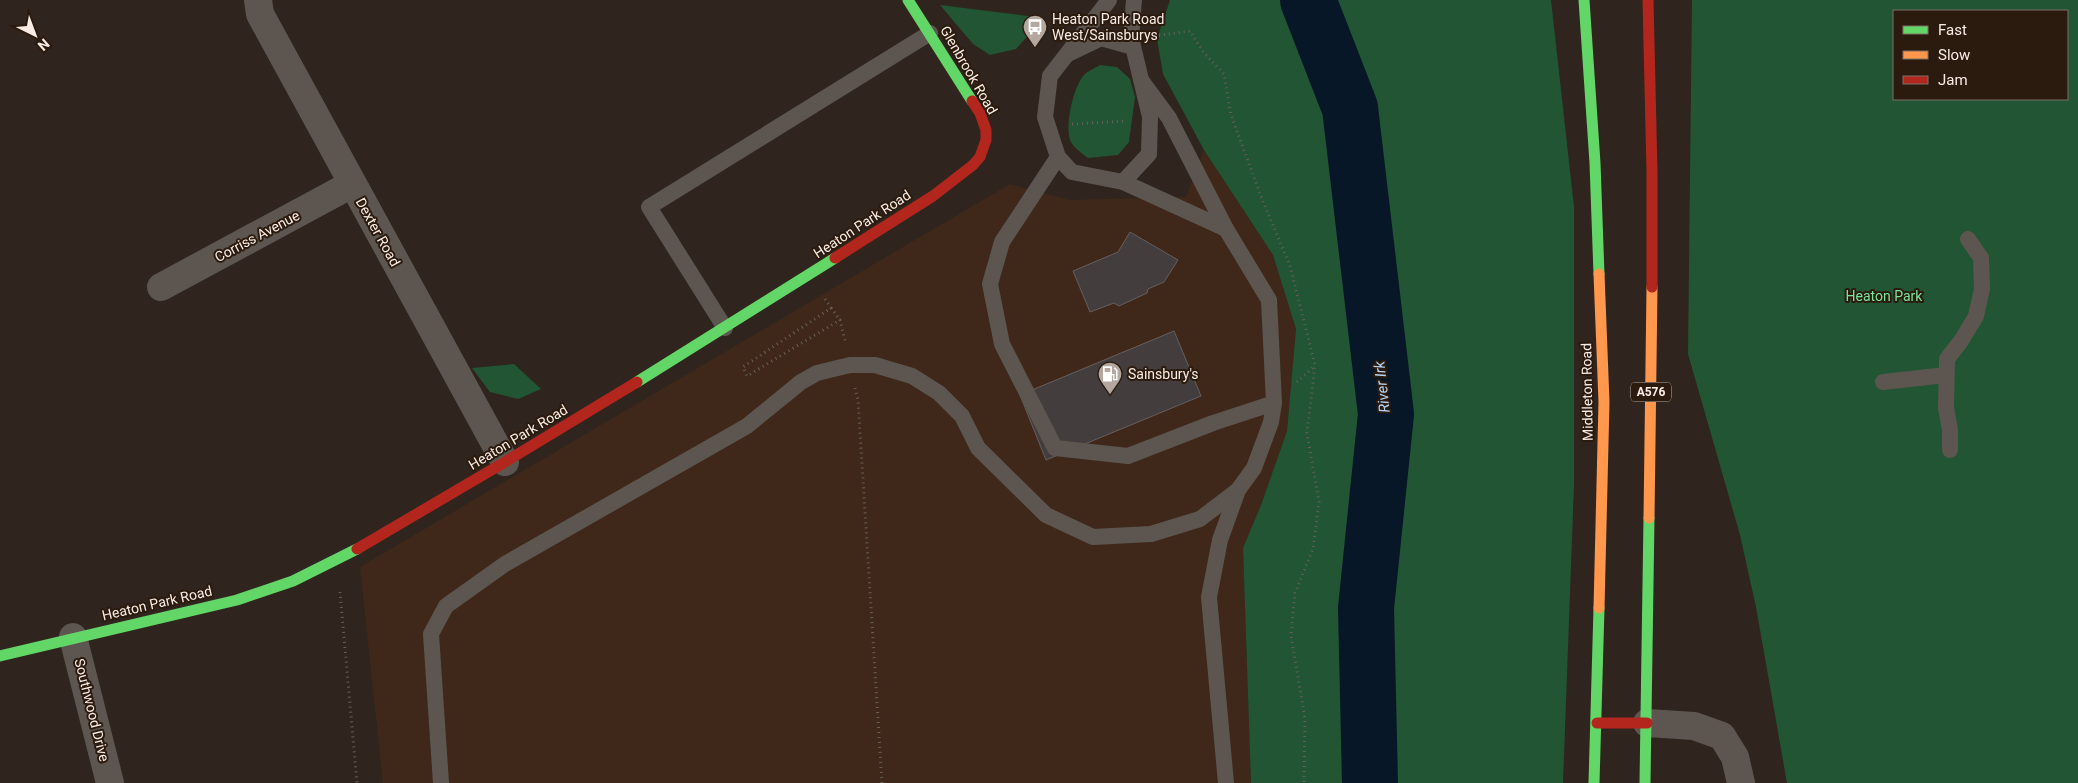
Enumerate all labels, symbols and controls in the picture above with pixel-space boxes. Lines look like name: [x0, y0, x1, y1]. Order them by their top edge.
north arrow: [10, 10, 60, 60]
legend: [1893, 10, 2068, 100]
place label: Heaton Park Road West/Sainsburys: [1052, 11, 1164, 43]
bus stop icon: Heaton Park Road West/Sainsburys: [1022, 14, 1048, 48]
text: Fast: [1938, 21, 1967, 39]
street label: Glenbrook Road: [937, 23, 1001, 117]
text: N: [35, 35, 53, 54]
text: Slow: [1938, 46, 1970, 64]
text: Jam: [1938, 71, 1968, 89]
street label: Heaton Park Road: [810, 187, 914, 261]
street label: Dexter Road: [353, 195, 403, 269]
street label: Corriss Avenue: [212, 207, 302, 265]
park label: Heaton Park: [1846, 288, 1923, 304]
street label: Middleton Road: [1578, 343, 1596, 441]
water label: River Irk: [1370, 360, 1394, 414]
fuel station icon: Sainsbury's: [1097, 361, 1123, 395]
place label: Sainsbury's: [1128, 366, 1199, 382]
road number: A576: [1631, 382, 1671, 402]
street label: Heaton Park Road: [466, 401, 570, 473]
street label: Heaton Park Road: [100, 583, 214, 623]
street label: Southwood Drive: [71, 657, 113, 763]

